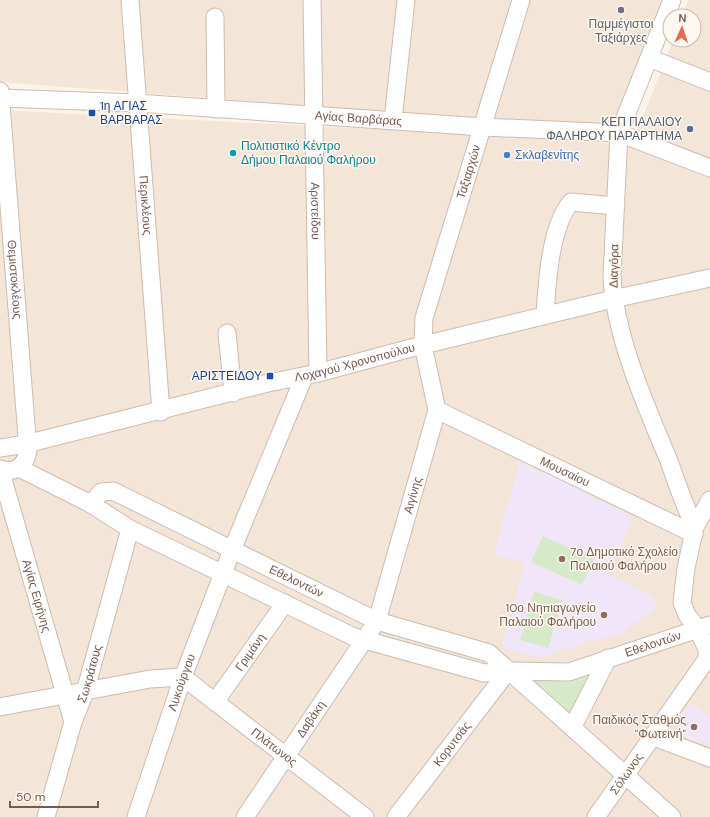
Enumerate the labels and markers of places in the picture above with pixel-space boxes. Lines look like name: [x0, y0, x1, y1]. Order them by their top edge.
marker: Παμμέγιστοι Ταξιάρχες: [616, 5, 626, 15]
place label: Παμμέγιστοι Ταξιάρχες: [589, 16, 654, 46]
place label: 1η ΑΓΙΑΣ ΒΑΡΒΑΡΑΣ: [100, 98, 163, 128]
marker: 1η ΑΓΙΑΣ ΒΑΡΒΑΡΑΣ: [87, 108, 97, 118]
place label: ΚΕΠ ΠΑΛΑΙΟΥ ΦΑΛΗΡΟΥ ΠΑΡΑΡΤΗΜΑ: [546, 114, 682, 144]
marker: ΚΕΠ ΠΑΛΑΙΟΥ ΦΑΛΗΡΟΥ ΠΑΡΑΡΤΗΜΑ: [685, 124, 695, 134]
place label: Πολιτιστικό Κέντρο Δήμου Παλαιού Φαλήρου: [241, 138, 376, 168]
place label: Σκλαβενίτης: [515, 147, 580, 163]
marker: Πολιτιστικό Κέντρο Δήμου Παλαιού Φαλήρου: [228, 148, 238, 158]
marker: Σκλαβενίτης: [502, 150, 512, 160]
place label: ΑΡΙΣΤΕΙΔΟΥ: [192, 368, 262, 384]
marker: ΑΡΙΣΤΕΙΔΟΥ: [265, 371, 275, 381]
place label: 7ο Δημοτικό Σχολείο Παλαιού Φαλήρου: [570, 544, 678, 574]
marker: 7ο Δημοτικό Σχολείο Παλαιού Φαλήρου: [557, 554, 567, 564]
place label: 10ο Νηπιαγωγείο Παλαιού Φαλήρου: [499, 600, 596, 630]
marker: 10ο Νηπιαγωγείο Παλαιού Φαλήρου: [599, 610, 609, 620]
place label: Παιδικός Σταθμός "Φωτεινή": [592, 712, 687, 742]
marker: Παιδικός Σταθμός "Φωτεινή": [689, 722, 699, 732]

